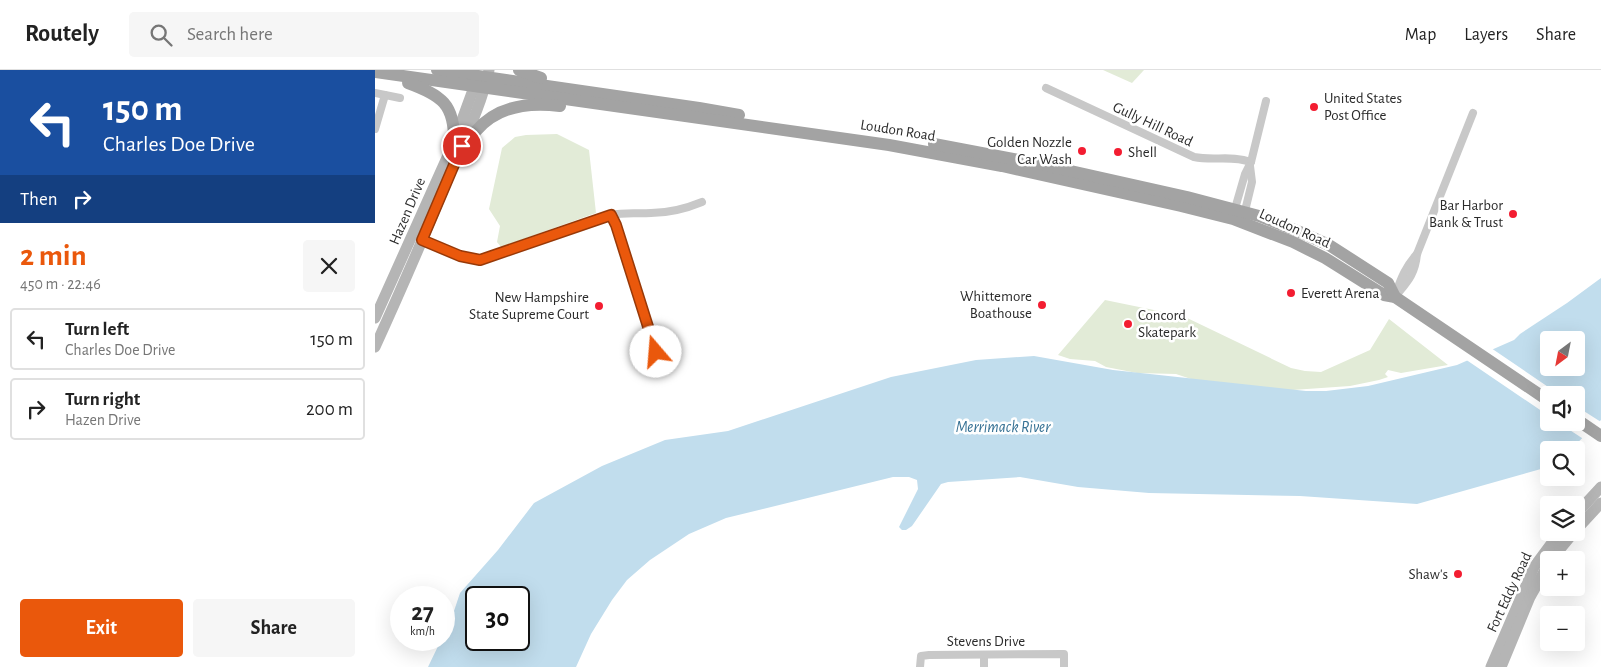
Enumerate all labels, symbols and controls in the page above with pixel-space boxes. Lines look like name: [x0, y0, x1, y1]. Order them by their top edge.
search box: [129, 12, 479, 57]
icon: search: [147, 21, 175, 49]
text: Routely: [25, 22, 99, 46]
text: Search here: [187, 25, 273, 44]
text: Map: [1405, 26, 1436, 44]
text: Layers: [1464, 26, 1508, 44]
text: Share: [1536, 26, 1576, 44]
icon: left: [20, 90, 85, 155]
place label: United States Post Office: [1324, 91, 1402, 123]
text: 150 m: [103, 92, 183, 127]
street label: Gully Hill Road: [1111, 99, 1195, 150]
marker: United States Post Office: [1308, 101, 1320, 113]
street label: Loudon Road: [859, 117, 937, 144]
pin: [441, 125, 483, 167]
icon: arrive: [448, 132, 476, 160]
text: Charles Doe Drive: [103, 133, 255, 155]
place label: Golden Nozzle Car Wash: [987, 135, 1072, 167]
marker: Golden Nozzle Car Wash: [1076, 145, 1088, 157]
place label: Shell: [1128, 145, 1157, 160]
marker: Shell: [1112, 146, 1124, 158]
street label: Hazen Drive: [387, 175, 428, 247]
icon: right: [68, 185, 96, 213]
text: Then: [20, 190, 58, 209]
place label: Bar Harbor Bank & Trust: [1429, 198, 1503, 230]
street label: Loudon Road: [1257, 206, 1333, 251]
marker: Bar Harbor Bank & Trust: [1507, 208, 1519, 220]
button: close: [303, 240, 355, 292]
text: 2 min: [20, 241, 87, 271]
text: 450 m · 22:46: [20, 276, 101, 292]
place label: Everett Arena: [1301, 286, 1380, 301]
marker: Everett Arena: [1285, 287, 1297, 299]
place label: Whittemore Boathouse: [960, 289, 1032, 321]
place label: New Hampshire State Supreme Court: [469, 290, 589, 322]
marker: Whittemore Boathouse: [1036, 299, 1048, 311]
marker: New Hampshire State Supreme Court: [593, 300, 605, 312]
place label: Concord Skatepark: [1138, 308, 1196, 340]
marker: Concord Skatepark: [1122, 318, 1134, 330]
text: Turn left: [65, 320, 129, 339]
icon: left: [22, 325, 50, 353]
position arrow: [629, 325, 681, 377]
text: 150 m: [310, 330, 353, 349]
north arrow: [1540, 331, 1585, 376]
map controls: [1540, 331, 1585, 651]
text: Charles Doe Drive: [65, 342, 175, 358]
button: sound: [1540, 386, 1585, 431]
text: Turn right: [65, 390, 140, 409]
icon: right: [22, 395, 50, 423]
text: 200 m: [306, 400, 353, 419]
text: Hazen Drive: [65, 412, 141, 428]
water label: Merrimack River: [956, 419, 1051, 435]
button: search: [1540, 441, 1585, 486]
button: layers: [1540, 496, 1585, 541]
street label: Fort Eddy Road: [1484, 550, 1535, 635]
button: +: [1540, 551, 1585, 596]
place label: Shaw's: [1408, 567, 1448, 582]
marker: Shaw's: [1452, 568, 1464, 580]
speed limit sign: 30: [465, 586, 530, 651]
button: Exit: [20, 599, 183, 657]
button: Share: [193, 599, 355, 657]
text: 27: [411, 600, 434, 625]
button: −: [1540, 606, 1585, 651]
text: km/h: [410, 625, 435, 637]
street label: Stevens Drive: [947, 634, 1025, 649]

